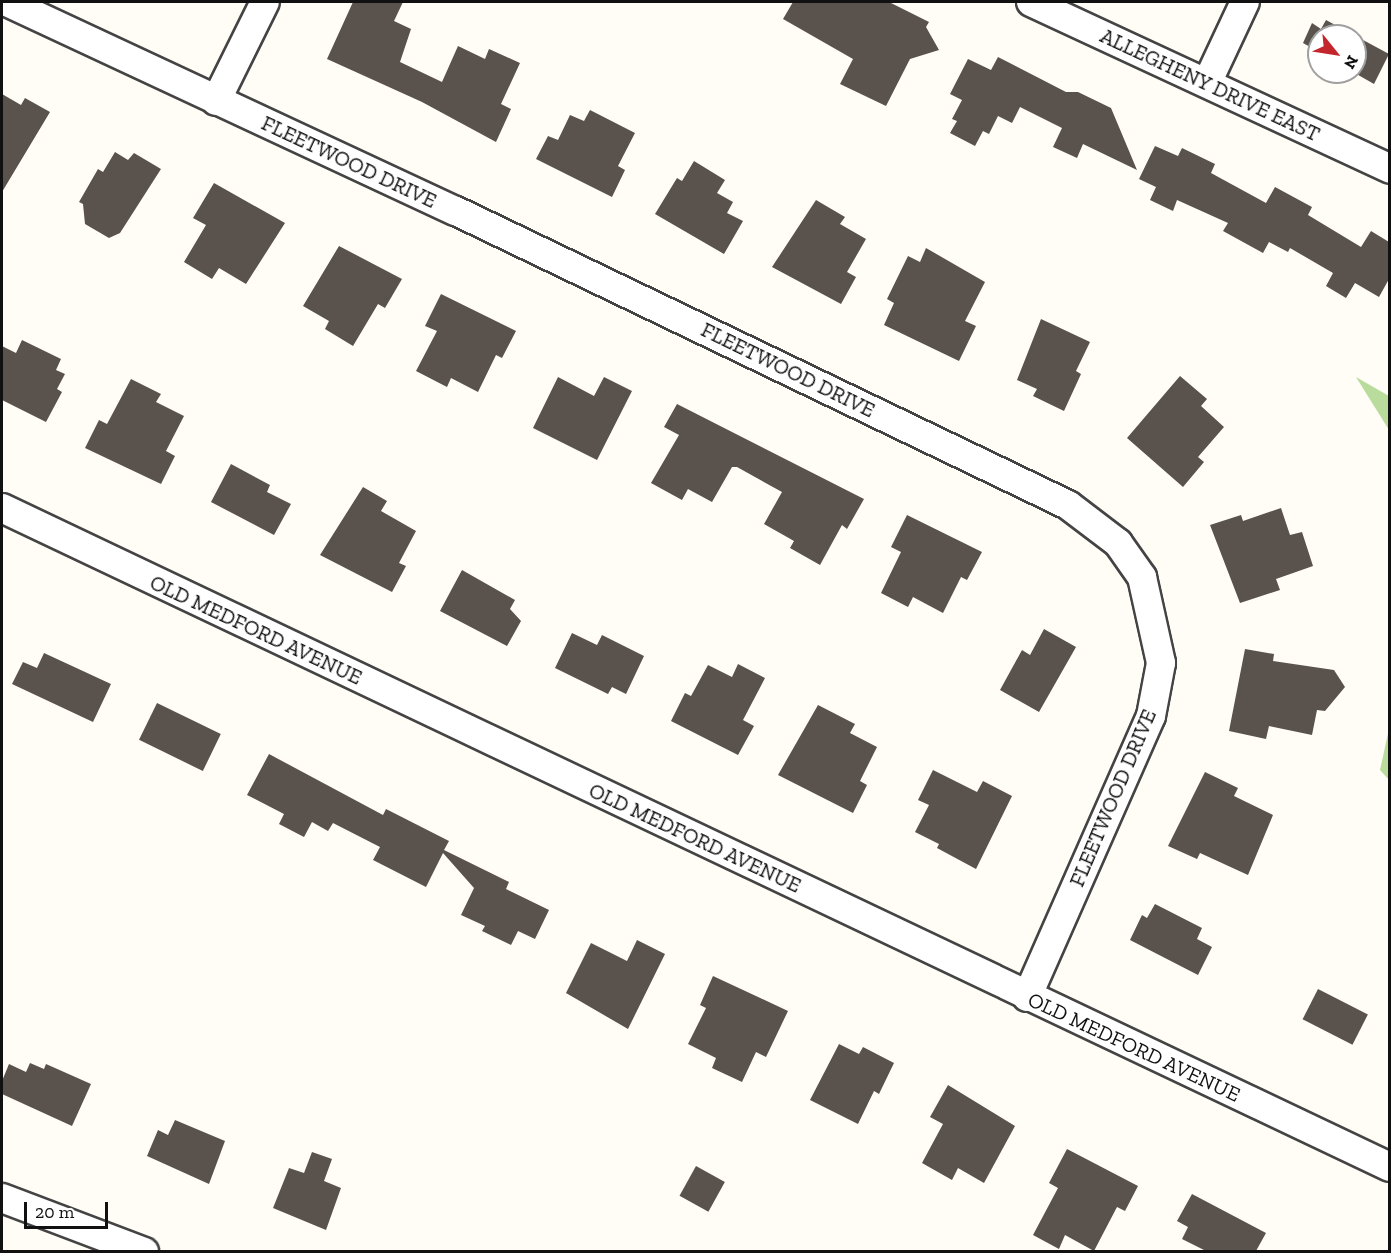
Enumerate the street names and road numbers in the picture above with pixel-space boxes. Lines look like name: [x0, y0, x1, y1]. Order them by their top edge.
street label: ALLEGHENY DRIVE EAST: [1096, 23, 1324, 147]
street label: FLEETWOOD DRIVE: [257, 110, 441, 214]
street label: FLEETWOOD DRIVE: [697, 317, 879, 423]
street label: OLD MEDFORD AVENUE: [146, 570, 366, 690]
street label: FLEETWOOD DRIVE: [1064, 706, 1162, 890]
street label: OLD MEDFORD AVENUE: [585, 778, 805, 898]
street label: OLD MEDFORD AVENUE: [1024, 987, 1244, 1107]

